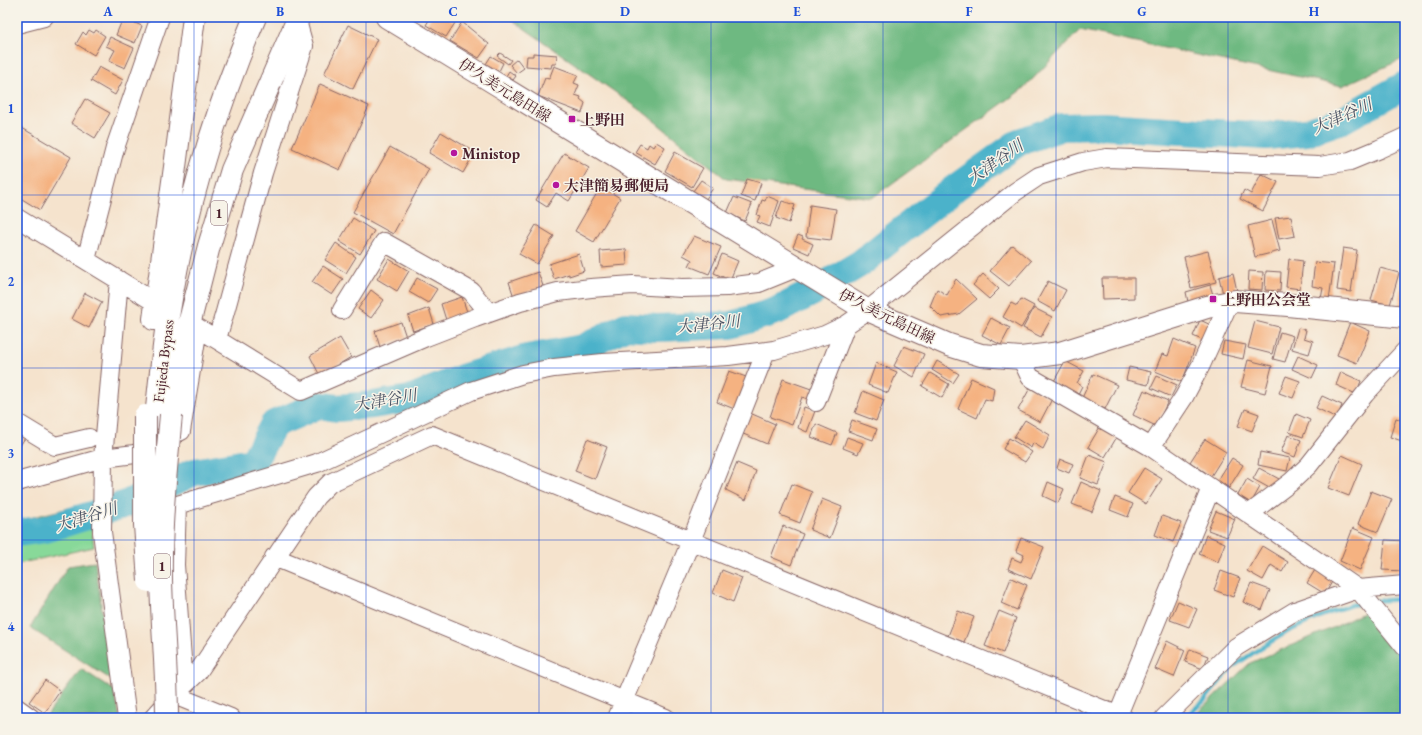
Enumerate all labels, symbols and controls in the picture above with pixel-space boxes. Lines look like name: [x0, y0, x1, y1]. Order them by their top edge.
text: A: [102, 3, 113, 20]
text: B: [276, 3, 284, 20]
text: C: [448, 3, 458, 20]
text: D: [620, 3, 630, 20]
text: E: [793, 3, 801, 20]
text: F: [965, 3, 973, 20]
text: G: [1137, 3, 1147, 20]
text: H: [1309, 3, 1320, 20]
street label: 伊久美元島田線: [455, 54, 555, 126]
water label: 大津谷川: [1308, 93, 1377, 139]
text: 1: [8, 100, 15, 117]
place label: 上野田: [580, 110, 625, 129]
marker: 上野田: [567, 114, 577, 124]
water label: 大津谷川: [963, 134, 1029, 189]
place label: Ministop: [462, 144, 520, 163]
marker: Ministop: [449, 148, 459, 158]
place label: 大津簡易郵便局: [564, 176, 669, 195]
marker: 大津簡易郵便局: [551, 180, 561, 190]
road number: 1: [211, 201, 227, 225]
text: 2: [8, 273, 15, 290]
street label: 伊久美元島田線: [836, 284, 938, 348]
place label: 上野田公会堂: [1221, 290, 1311, 309]
marker: 上野田公会堂: [1208, 294, 1218, 304]
water label: 大津谷川: [675, 310, 743, 338]
street label: Fujieda Bypass: [148, 318, 178, 404]
water label: 大津谷川: [352, 384, 420, 416]
text: 3: [8, 445, 15, 462]
water label: 大津谷川: [52, 497, 122, 536]
road number: 1: [154, 554, 170, 578]
text: 4: [8, 618, 15, 635]

